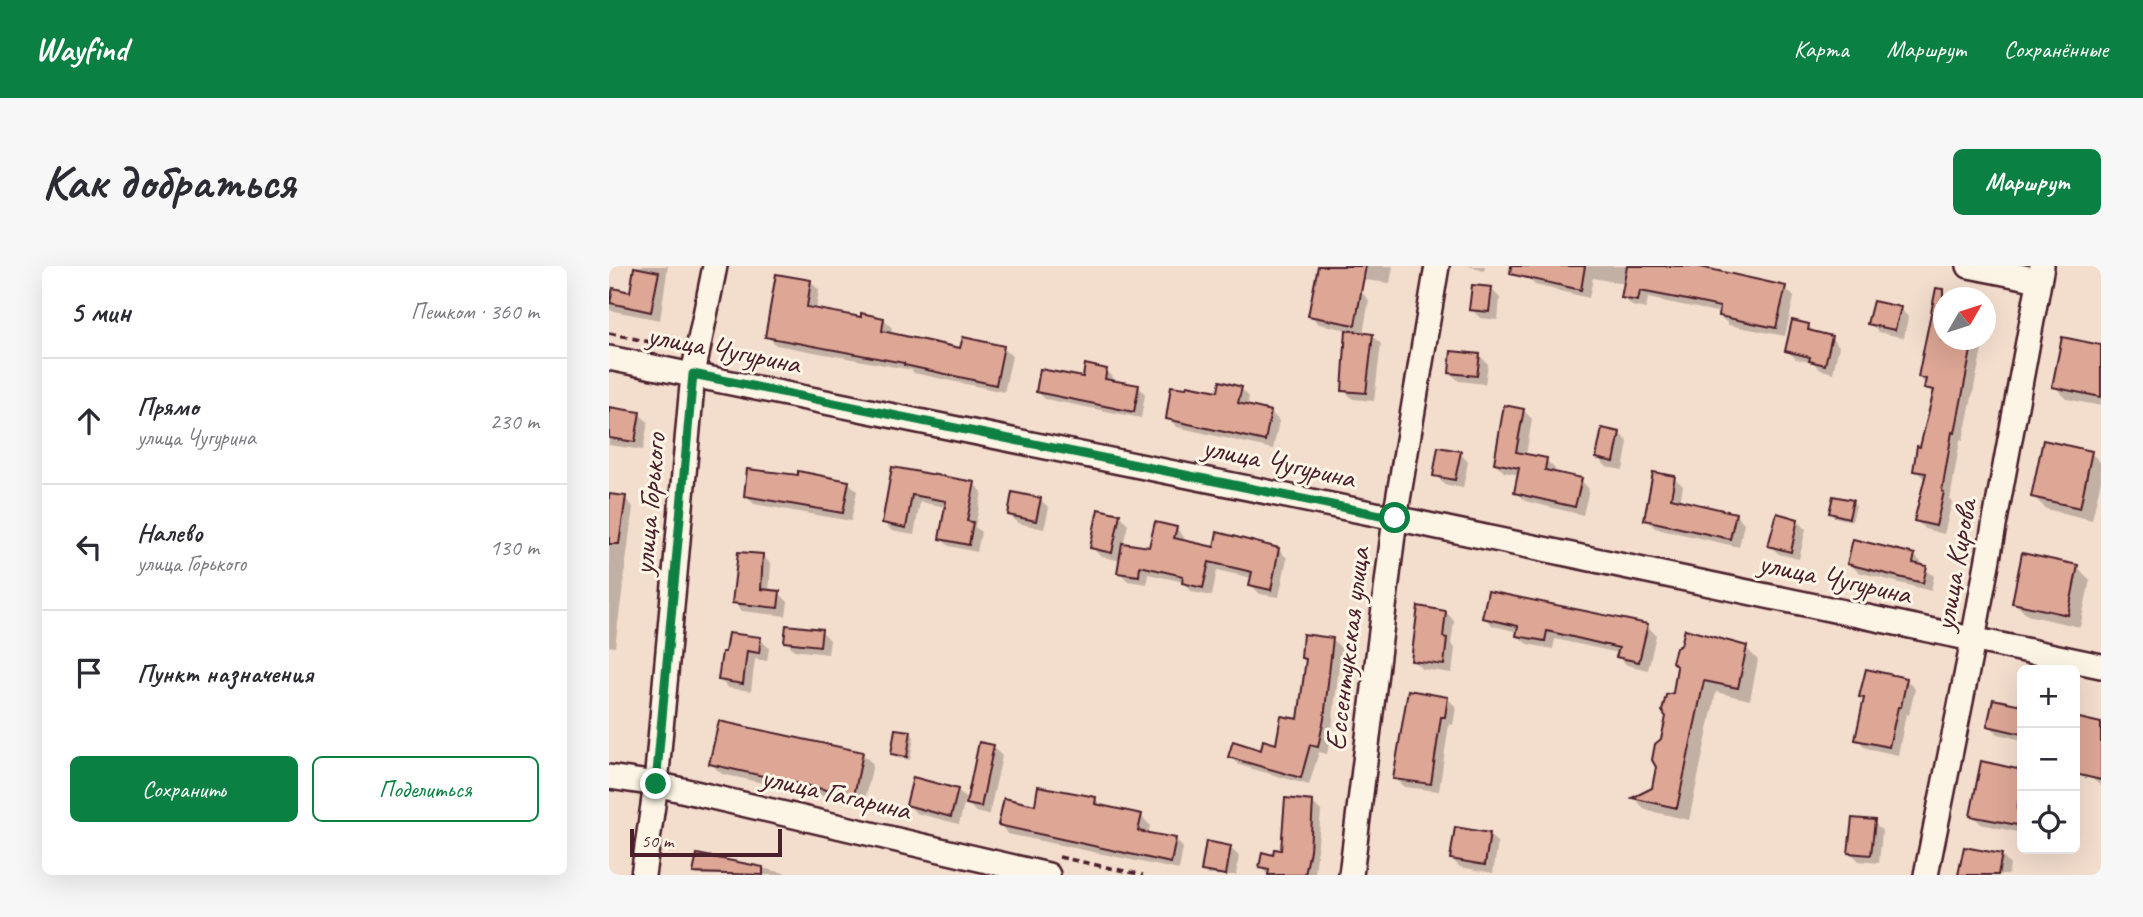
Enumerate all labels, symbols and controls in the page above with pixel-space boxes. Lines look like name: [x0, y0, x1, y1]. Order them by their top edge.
text: Wayfind: [35, 28, 128, 70]
text: Карта: [1794, 34, 1849, 64]
text: Маршрут: [1887, 34, 1966, 64]
text: Сохранённые: [2004, 34, 2108, 64]
button: Маршрут: [1953, 149, 2101, 215]
text: Как добраться: [42, 151, 295, 213]
north arrow: [1933, 287, 1996, 350]
text: 5 мин: [70, 293, 131, 331]
text: Пешком · 360 m: [411, 297, 539, 326]
street label: улица Чугурина: [642, 315, 805, 383]
text: Прямо: [137, 390, 199, 423]
icon: ahead: [70, 402, 108, 440]
text: 230 m: [490, 407, 539, 436]
text: улица Чугурина: [137, 423, 256, 452]
street label: улица Чугурина: [1197, 427, 1361, 497]
street label: улица Горького: [624, 430, 674, 579]
street label: улица Кирова: [1924, 494, 1986, 635]
route start: [1379, 502, 1410, 533]
text: Налево: [137, 516, 203, 549]
icon: left: [70, 528, 108, 566]
text: 130 m: [490, 533, 539, 562]
street label: улица Чугурина: [1753, 543, 1917, 613]
street label: Ессентукская улица: [1316, 544, 1379, 753]
text: улица Горького: [137, 549, 246, 578]
icon: arrive: [70, 654, 108, 692]
text: Пункт назначения: [137, 657, 313, 690]
map controls: [2017, 665, 2080, 854]
button: +: [2017, 665, 2080, 728]
button: −: [2017, 728, 2080, 791]
button: Сохранить: [70, 756, 298, 822]
button: Поделиться: [312, 756, 539, 822]
street label: улица Гагарина: [756, 757, 916, 829]
route end: [640, 768, 671, 799]
button: locate: [2017, 791, 2080, 854]
scale bar: [630, 826, 782, 858]
text: 50 m: [641, 829, 673, 853]

